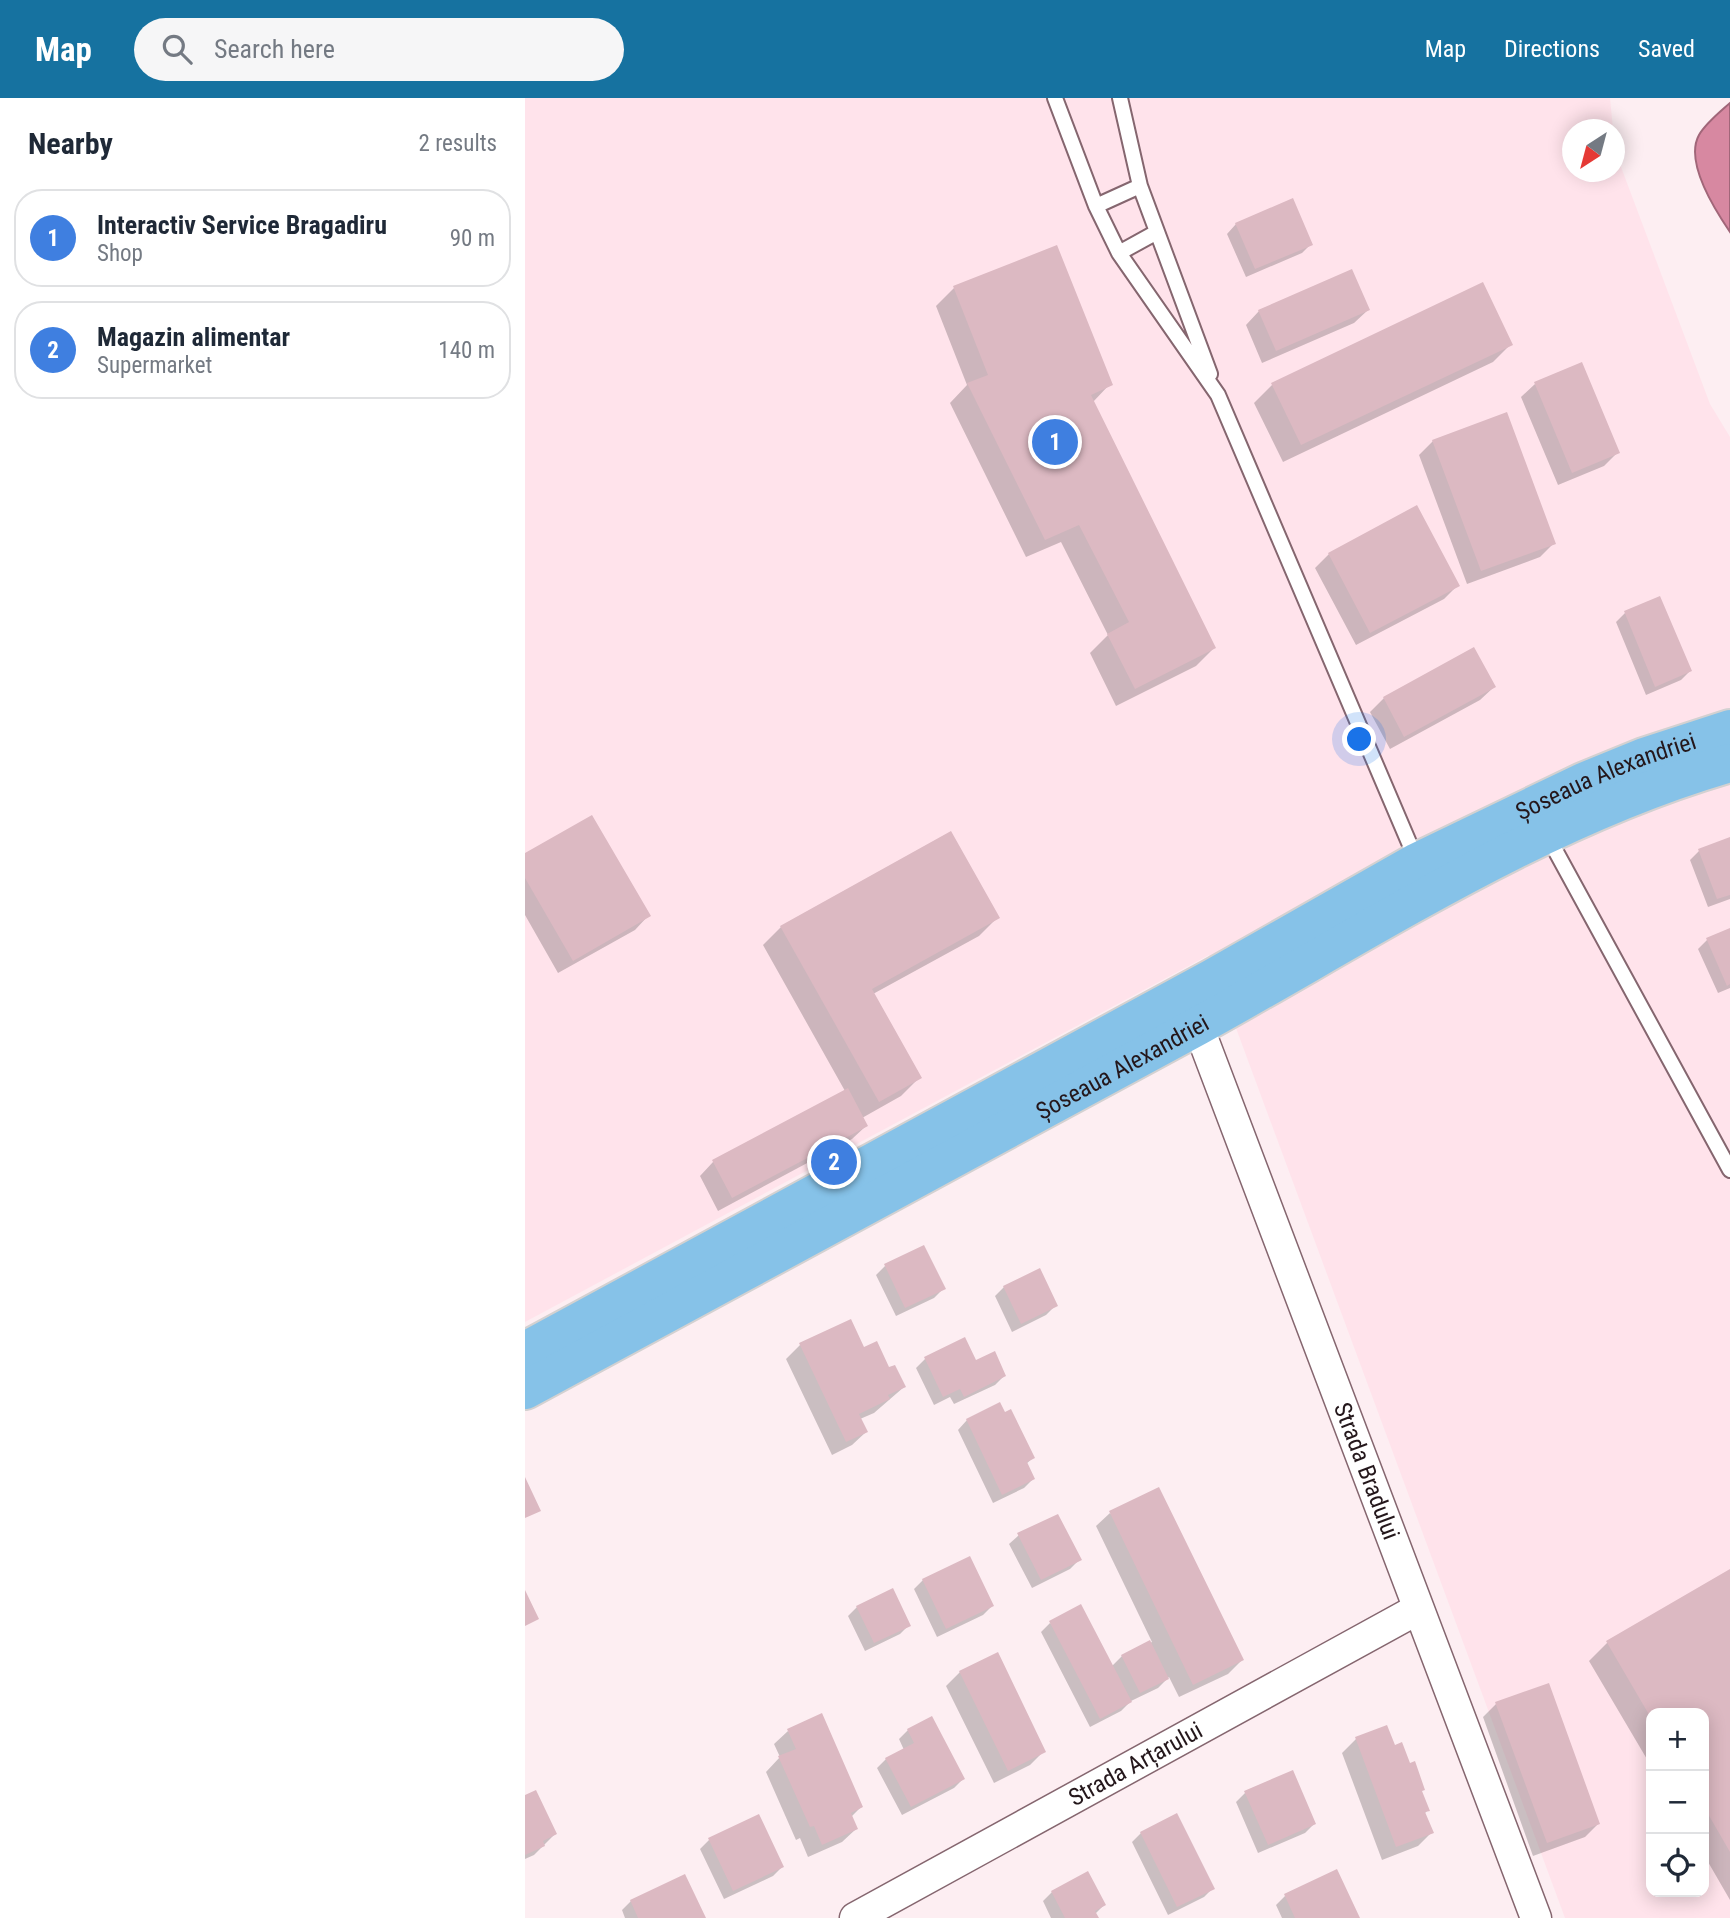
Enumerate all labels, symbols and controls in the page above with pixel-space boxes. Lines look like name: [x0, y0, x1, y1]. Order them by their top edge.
search box: [134, 18, 624, 81]
text: Map: [35, 30, 92, 69]
icon: search: [158, 30, 196, 68]
text: Search here: [214, 34, 335, 64]
text: Map: [1425, 35, 1466, 63]
text: Directions: [1504, 35, 1600, 63]
text: Saved: [1638, 35, 1695, 63]
north arrow: [1562, 119, 1625, 182]
text: Nearby: [28, 126, 113, 161]
text: 2 results: [419, 130, 497, 157]
text: Interactiv Service Bragadiru: [97, 210, 387, 240]
text: 1: [47, 225, 59, 252]
text: 90 m: [450, 225, 495, 252]
text: Shop: [97, 240, 143, 267]
text: Magazin alimentar: [97, 322, 290, 352]
text: 2: [47, 337, 59, 364]
text: 140 m: [438, 337, 495, 364]
text: Supermarket: [97, 352, 212, 379]
pin: 1: [1032, 416, 1078, 468]
your location: [1342, 722, 1376, 756]
street label: Șoseaua Alexandriei: [1511, 727, 1700, 826]
street label: Șoseaua Alexandriei: [1031, 1009, 1214, 1126]
pin: 2: [811, 1136, 857, 1188]
street label: Strada Bradului: [1328, 1399, 1405, 1544]
map controls: [1646, 1708, 1709, 1897]
button: +: [1646, 1708, 1709, 1771]
street label: Strada Arțarului: [1064, 1716, 1207, 1812]
button: −: [1646, 1771, 1709, 1834]
button: locate: [1646, 1834, 1709, 1897]

